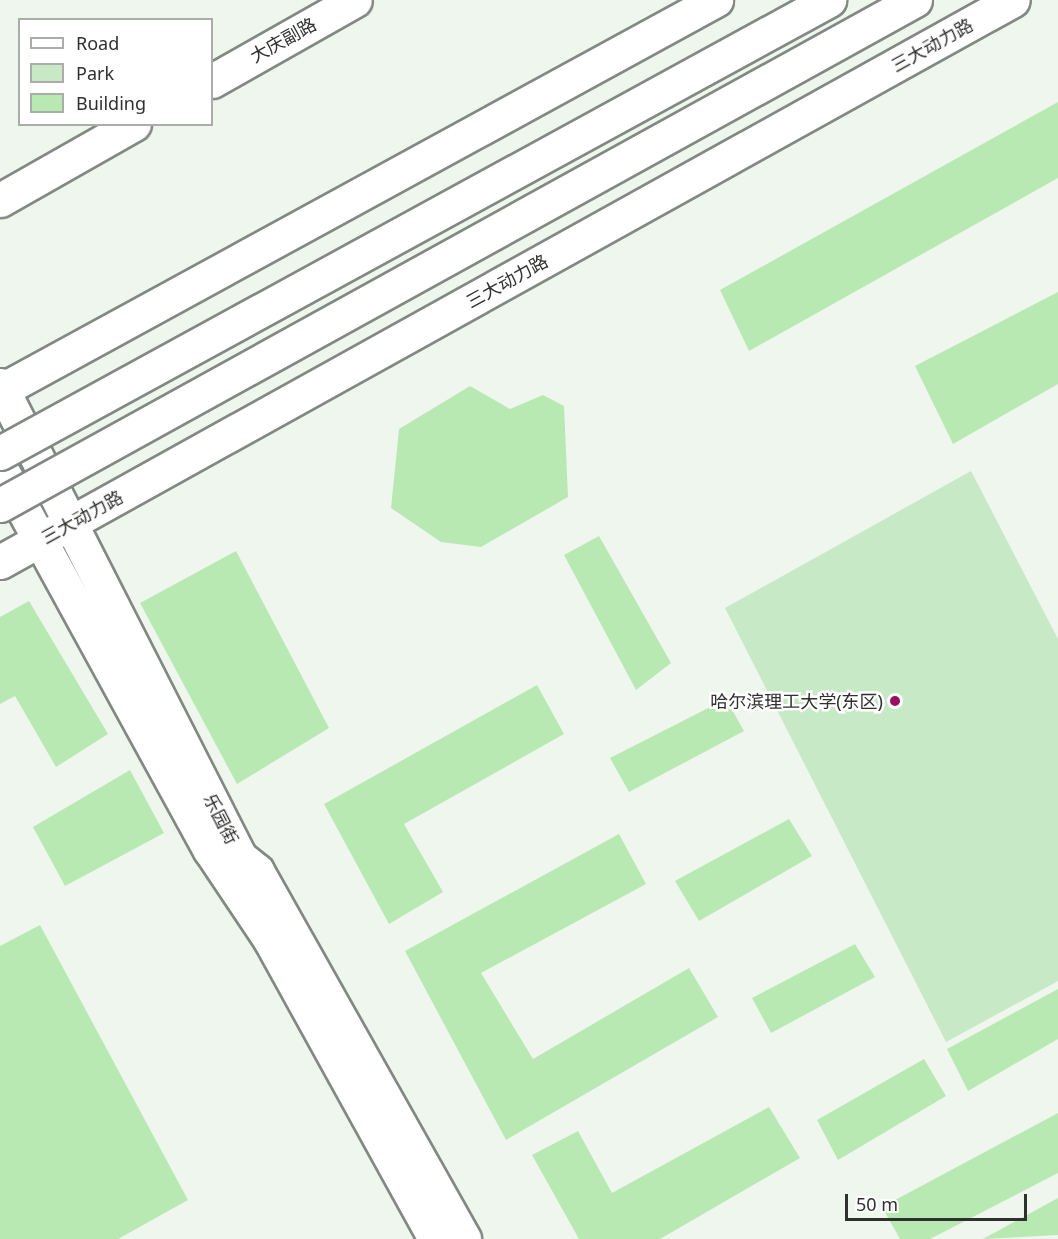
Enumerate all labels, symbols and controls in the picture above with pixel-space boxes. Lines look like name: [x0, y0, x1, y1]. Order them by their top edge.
street label: 大庆副路: [246, 13, 320, 67]
street label: 三大动力路: [887, 14, 977, 76]
legend: [18, 18, 213, 126]
text: Road: [76, 31, 119, 55]
text: Park: [76, 61, 114, 85]
text: Building: [76, 91, 146, 115]
street label: 三大动力路: [462, 250, 552, 312]
street label: 三大动力路: [37, 486, 127, 548]
place label: 哈尔滨理工大学(东区): [710, 690, 883, 712]
marker: 哈尔滨理工大学(东区): [888, 694, 902, 708]
street label: 乐园街: [199, 790, 243, 848]
scale bar: [848, 1182, 1030, 1220]
text: 50 m: [856, 1192, 898, 1216]

